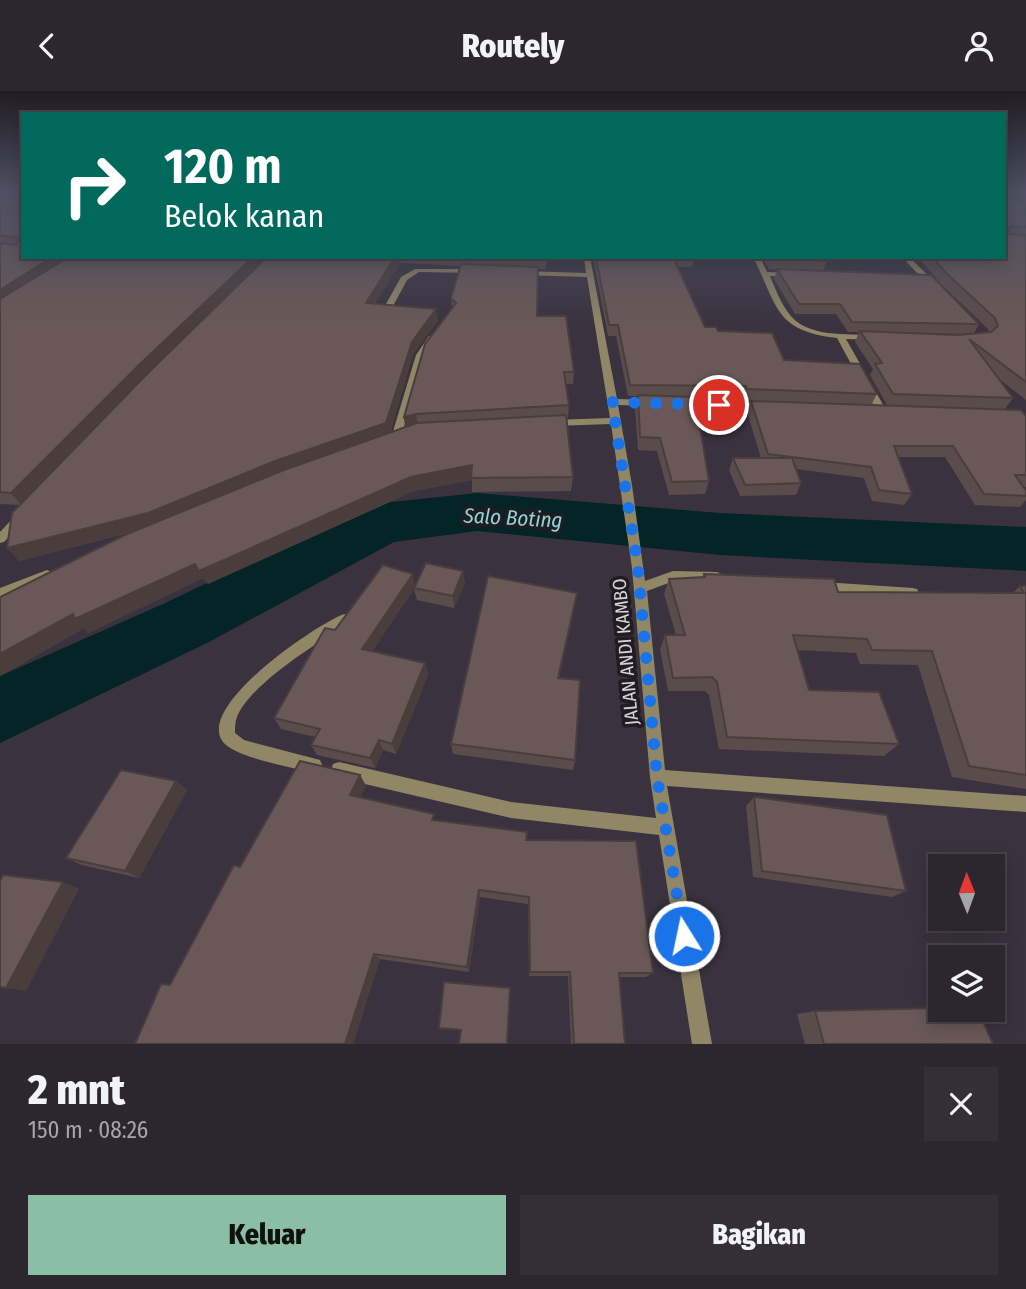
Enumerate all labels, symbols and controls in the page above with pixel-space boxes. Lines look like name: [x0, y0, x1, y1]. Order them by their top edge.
icon: back: [28, 27, 66, 65]
text: Routely: [462, 27, 564, 65]
icon: person: [960, 27, 998, 65]
text: 120 m: [164, 137, 282, 196]
icon: right: [49, 140, 140, 231]
text: Belok kanan: [164, 197, 324, 235]
pin: [689, 375, 749, 435]
icon: arrive: [700, 386, 738, 424]
water label: Salo Boting: [462, 502, 563, 534]
street label: JALAN ANDI KAMBO: [608, 577, 643, 726]
north arrow: [928, 854, 1004, 931]
map controls: [928, 854, 1005, 1022]
position arrow: [647, 899, 721, 973]
button: layers: [928, 945, 1005, 1022]
text: 2 mnt: [28, 1065, 125, 1115]
button: close: [924, 1067, 998, 1141]
text: 150 m · 08:26: [28, 1116, 148, 1144]
button: Keluar: [28, 1195, 506, 1275]
button: Bagikan: [520, 1195, 998, 1275]

